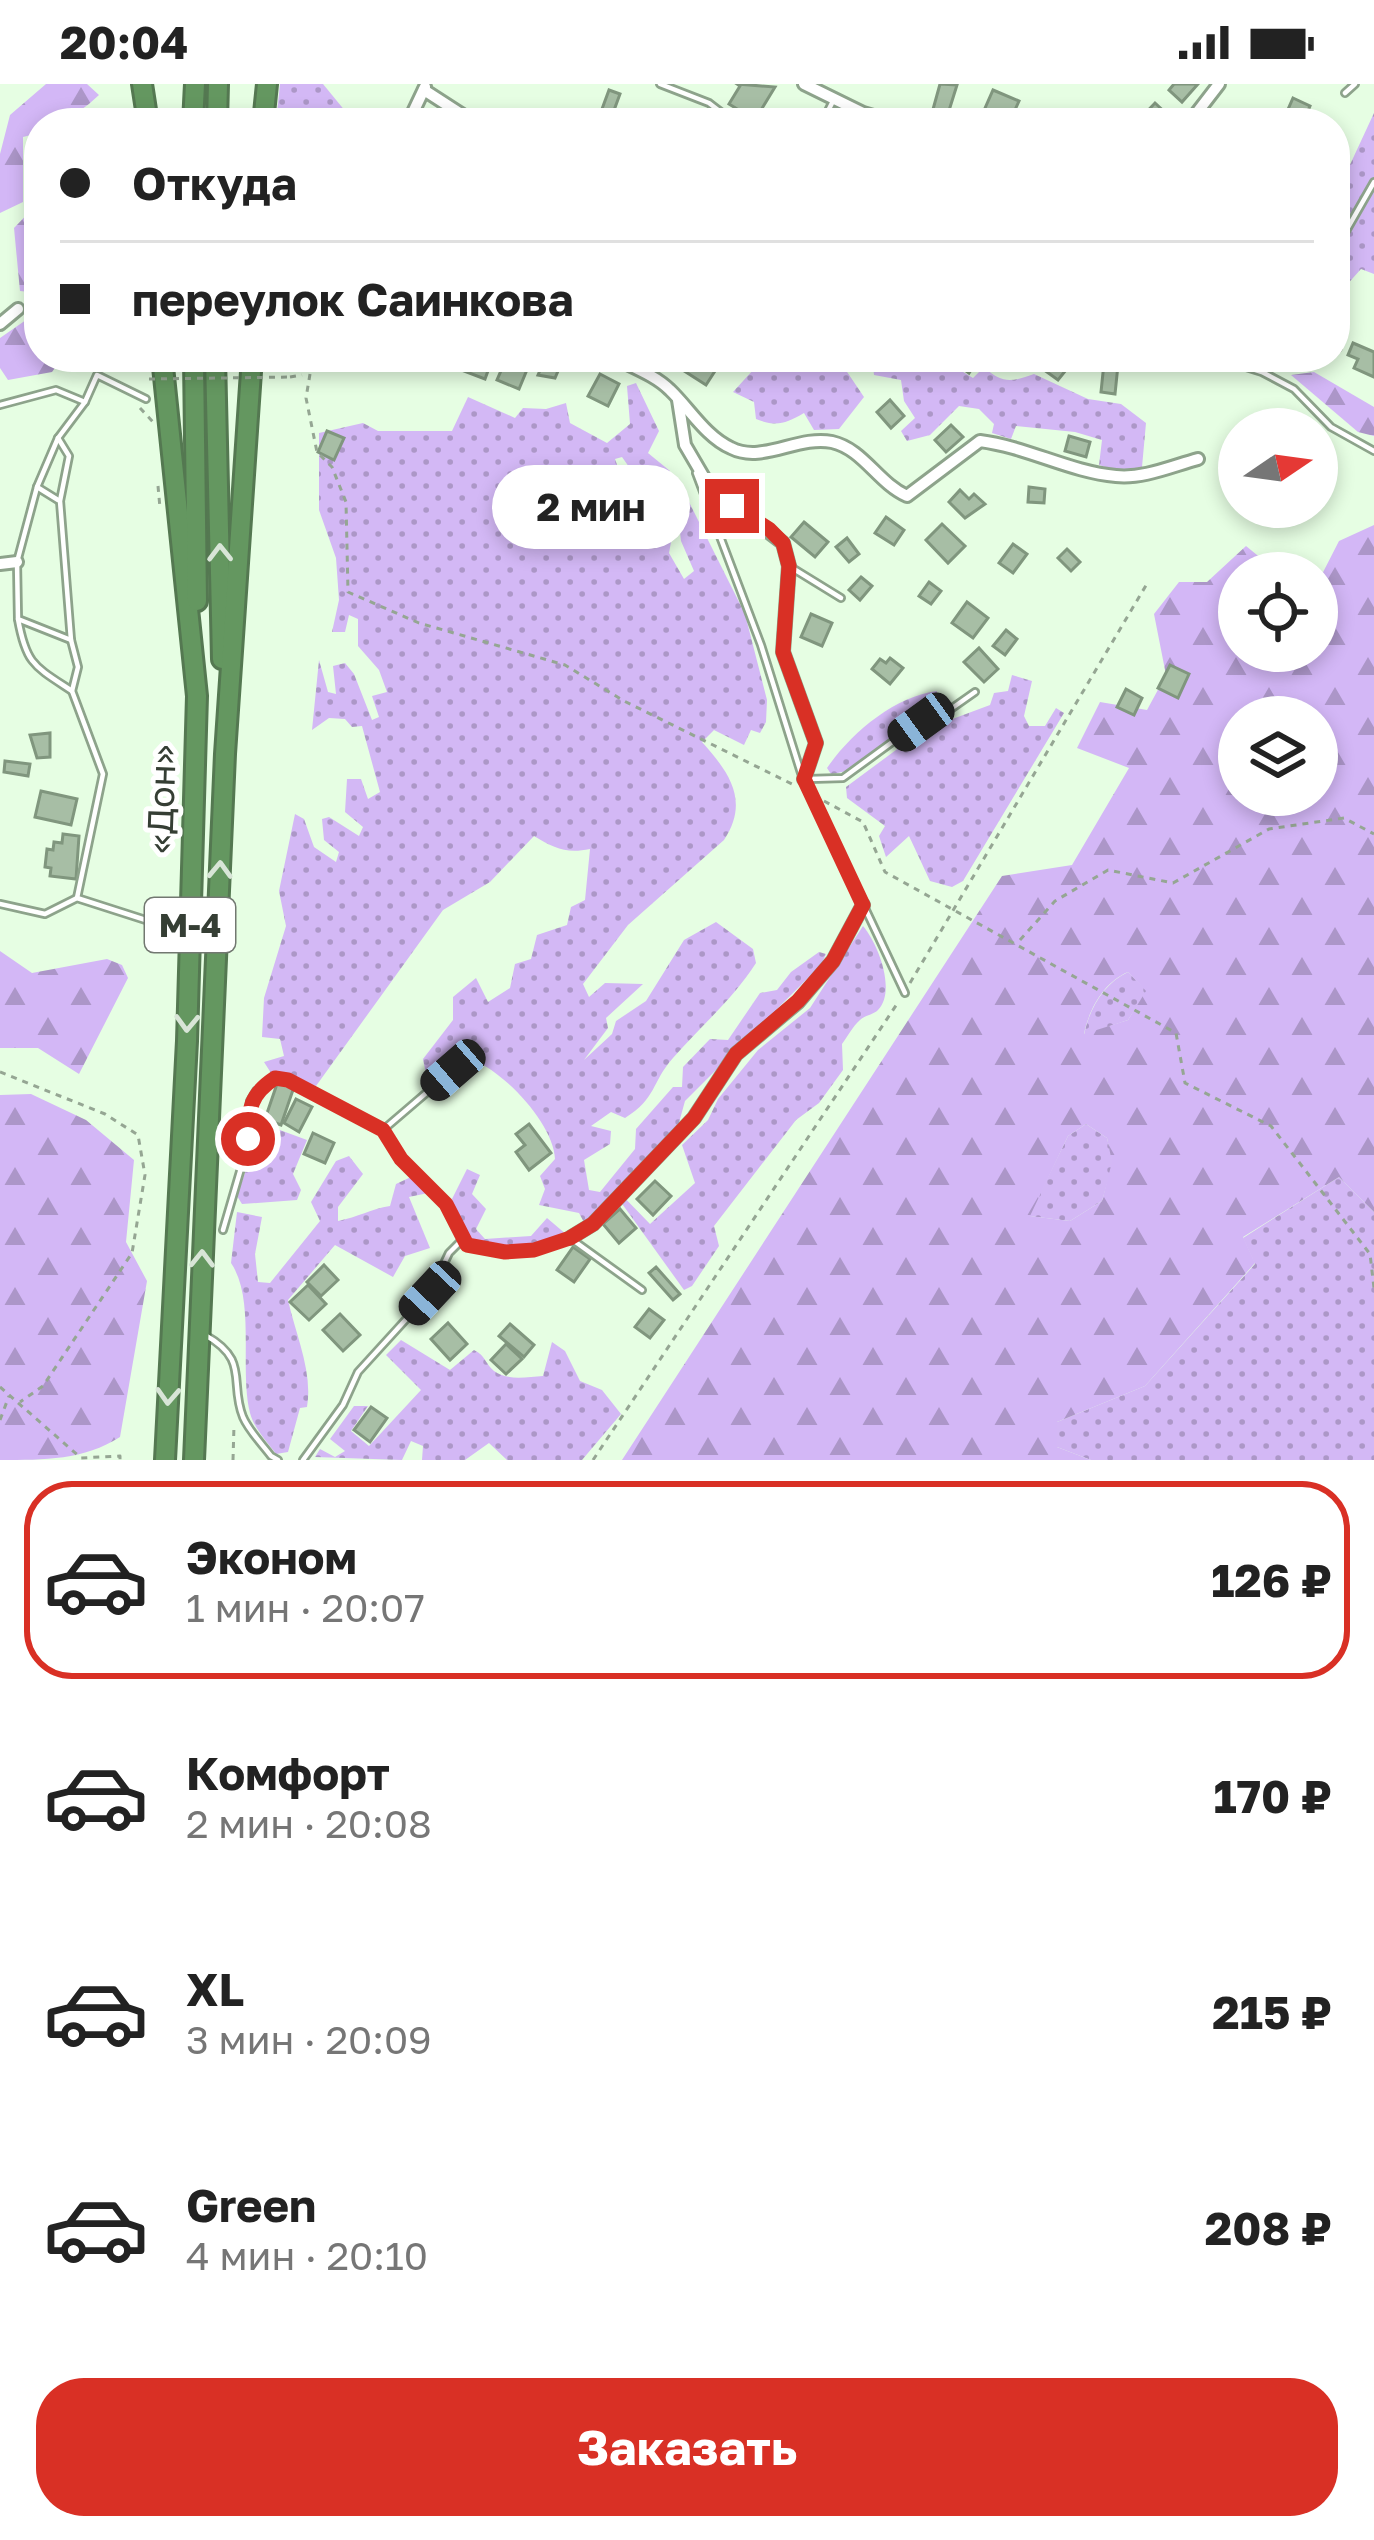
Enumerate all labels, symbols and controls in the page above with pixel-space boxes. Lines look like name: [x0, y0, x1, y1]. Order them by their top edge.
text: 20:04: [60, 15, 188, 69]
text: Откуда: [132, 156, 297, 210]
text: переулок Саинкова: [132, 272, 573, 326]
north arrow: [1218, 408, 1338, 528]
map controls: [1218, 408, 1338, 816]
callout: 2 мин: [492, 464, 690, 548]
route end: [705, 479, 759, 533]
text: 2 мин: [536, 483, 646, 530]
one-way arrow: [207, 543, 233, 562]
button: locate: [1218, 552, 1338, 672]
car: [881, 686, 961, 758]
button: layers: [1218, 696, 1338, 816]
street label: «Дон»: [137, 744, 184, 854]
one-way arrow: [207, 860, 233, 879]
road number: М-4: [145, 898, 235, 952]
one-way arrow: [175, 1014, 201, 1033]
car: [414, 1033, 492, 1107]
route start: [221, 1112, 275, 1166]
one-way arrow: [188, 1249, 214, 1268]
car: [392, 1254, 468, 1332]
one-way arrow: [155, 1387, 181, 1406]
icon: car: [42, 1526, 150, 1634]
text: Эконом: [186, 1530, 357, 1584]
text: 126 ₽: [1211, 1553, 1332, 1607]
text: 1 мин · 20:07: [186, 1584, 425, 1631]
icon: car: [42, 1742, 150, 1850]
text: Комфорт: [186, 1746, 390, 1800]
text: 170 ₽: [1213, 1769, 1332, 1823]
text: 2 мин · 20:08: [186, 1800, 432, 1847]
icon: car: [42, 1958, 150, 2066]
text: XL: [186, 1962, 244, 2016]
text: 215 ₽: [1212, 1985, 1332, 2039]
text: 3 мин · 20:09: [186, 2016, 432, 2063]
icon: car: [42, 2174, 150, 2282]
text: Green: [186, 2178, 316, 2232]
text: 208 ₽: [1205, 2201, 1332, 2255]
text: 4 мин · 20:10: [186, 2232, 428, 2279]
button: Заказать: [36, 2378, 1338, 2516]

